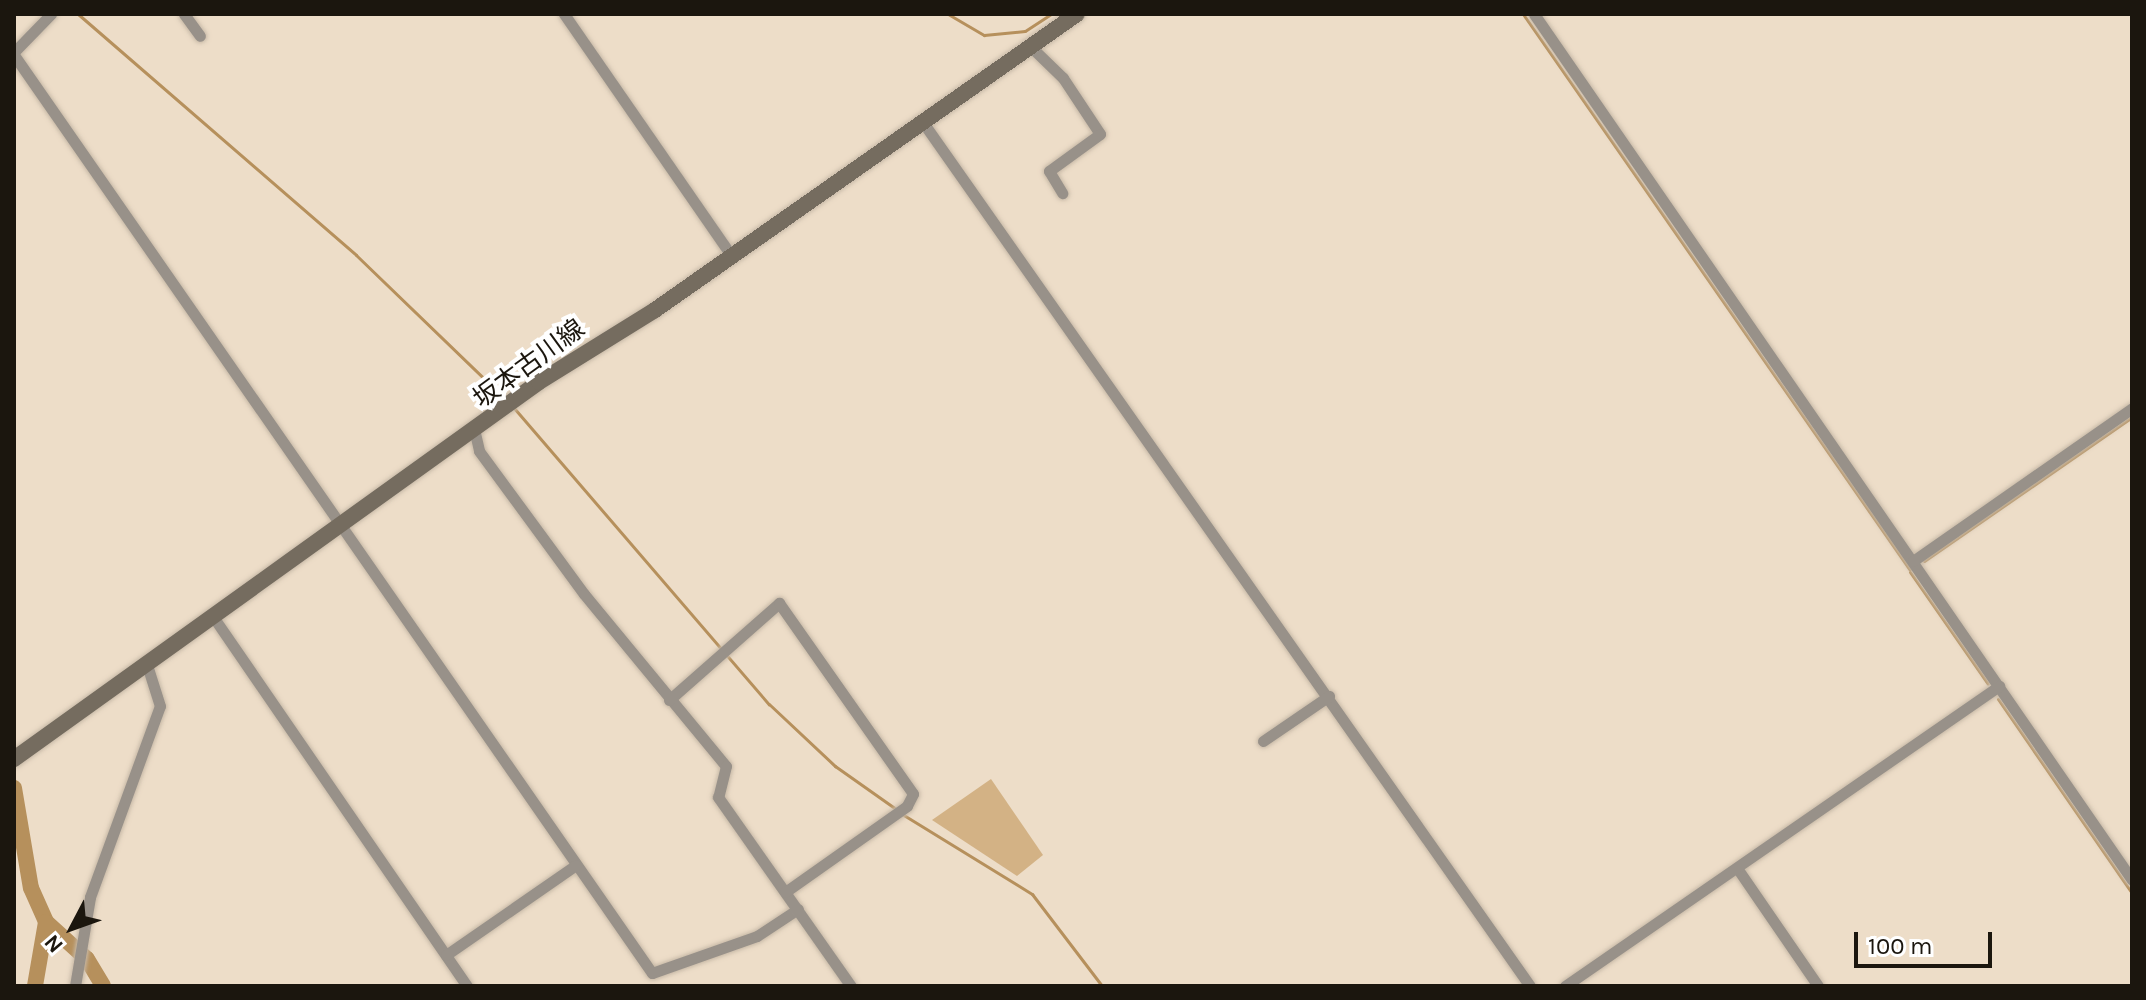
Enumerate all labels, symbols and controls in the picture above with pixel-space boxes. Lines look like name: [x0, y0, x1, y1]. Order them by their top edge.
street label: 坂本古川線: [467, 313, 591, 415]
north arrow: [32, 888, 112, 968]
scale bar: [1858, 916, 1996, 966]
text: N: [39, 929, 69, 958]
text: 100 m: [1868, 932, 1933, 960]

